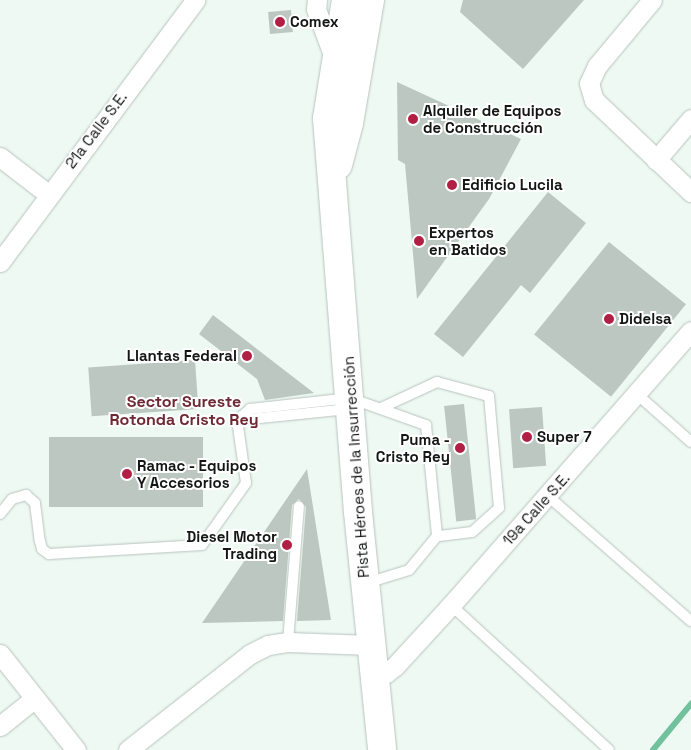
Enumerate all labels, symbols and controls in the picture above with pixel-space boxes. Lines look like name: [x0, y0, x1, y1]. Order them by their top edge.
place label: Comex: [290, 13, 339, 31]
marker: Comex: [274, 16, 286, 28]
street label: 21a Calle S.E.: [61, 88, 131, 172]
place label: Alquiler de Equipos de Construcción: [423, 101, 561, 136]
marker: Alquiler de Equipos de Construcción: [407, 113, 419, 125]
place label: Edificio Lucila: [462, 176, 563, 194]
marker: Edificio Lucila: [446, 179, 458, 191]
place label: Expertos en Batidos: [429, 223, 506, 258]
marker: Expertos en Batidos: [413, 235, 425, 247]
place label: Didelsa: [619, 310, 672, 328]
marker: Didelsa: [603, 313, 615, 325]
place label: Llantas Federal: [127, 347, 237, 365]
marker: Llantas Federal: [241, 350, 253, 362]
street label: Pista Héroes de la Insurrección: [339, 356, 373, 578]
district label: Sector Sureste Rotonda Cristo Rey: [109, 392, 259, 430]
place label: Super 7: [537, 428, 592, 446]
place label: Puma - Cristo Rey: [376, 430, 450, 465]
marker: Super 7: [521, 431, 533, 443]
marker: Puma - Cristo Rey: [454, 442, 466, 454]
place label: Ramac - Equipos Y Accesorios: [137, 456, 257, 491]
marker: Ramac - Equipos Y Accesorios: [121, 468, 133, 480]
street label: 19a Calle S.E.: [499, 469, 573, 549]
place label: Diesel Motor Trading: [186, 527, 277, 562]
marker: Diesel Motor Trading: [281, 539, 293, 551]

